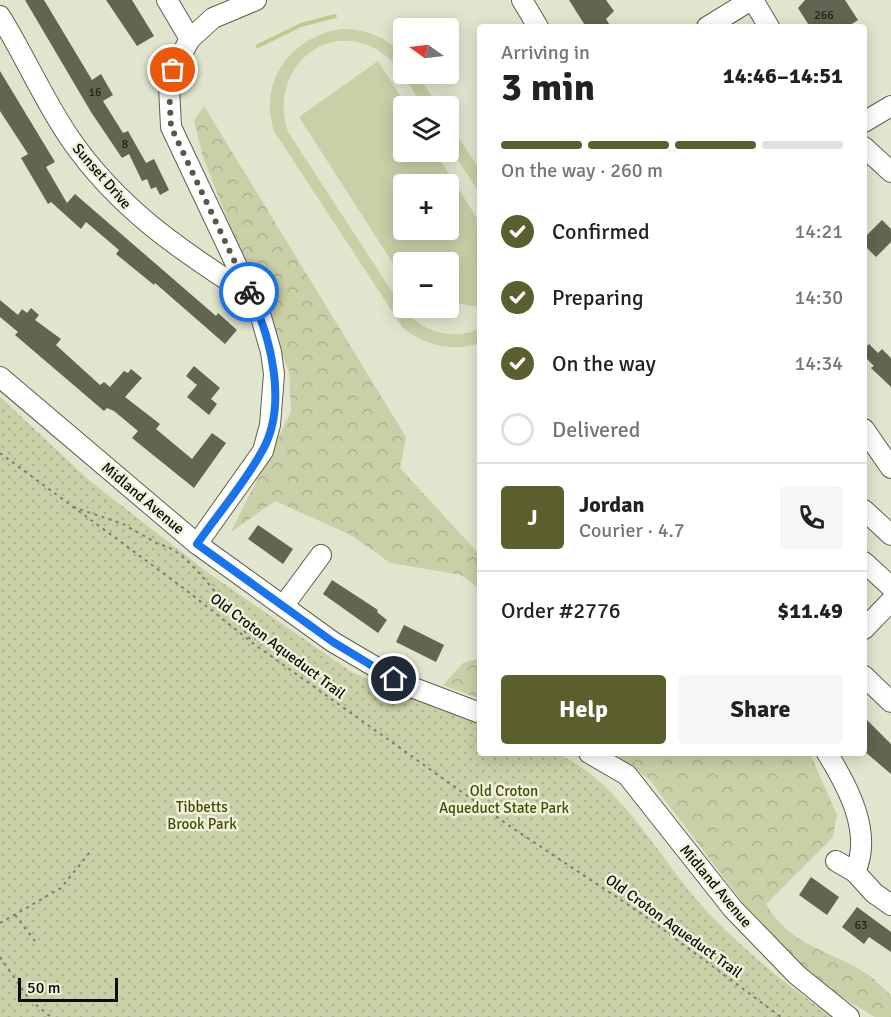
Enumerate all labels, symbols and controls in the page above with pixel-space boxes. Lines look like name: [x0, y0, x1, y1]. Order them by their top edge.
house number: 266: [814, 8, 834, 23]
north arrow: [393, 18, 459, 84]
map controls: [393, 18, 459, 318]
text: Arriving in: [501, 40, 590, 65]
pin: [147, 44, 198, 95]
icon: bag: [156, 53, 189, 86]
text: 14:46–14:51: [723, 62, 843, 89]
text: 3 min: [501, 63, 595, 111]
house number: 16: [89, 85, 101, 100]
button: layers: [393, 96, 459, 162]
house number: 8: [122, 137, 128, 152]
street label: Sunset Drive: [69, 140, 135, 212]
text: On the way · 260 m: [501, 158, 663, 183]
button: +: [393, 174, 459, 240]
icon: check: [501, 215, 534, 248]
text: Confirmed: [552, 218, 650, 245]
text: 14:21: [794, 219, 843, 244]
button: −: [393, 252, 459, 318]
courier: [219, 262, 279, 322]
icon: bike: [233, 276, 266, 309]
icon: check: [501, 281, 534, 314]
text: Preparing: [552, 284, 644, 311]
text: 14:30: [794, 285, 843, 310]
icon: check: [501, 347, 534, 380]
text: On the way: [552, 350, 656, 377]
text: 14:34: [794, 351, 843, 376]
text: Delivered: [552, 416, 640, 443]
street label: Midland Avenue: [98, 458, 188, 538]
button: phone: [780, 486, 843, 549]
text: Jordan: [579, 491, 645, 518]
text: J: [527, 504, 538, 531]
text: Courier · 4.7: [579, 518, 685, 543]
street label: Old Croton Aqueduct Trail: [207, 589, 349, 703]
text: Order #2776: [501, 597, 621, 624]
text: $11.49: [777, 597, 843, 624]
pin: [368, 653, 419, 704]
icon: home: [377, 662, 410, 695]
button: Help: [501, 675, 666, 744]
button: Share: [678, 675, 843, 744]
park label: Old Croton Aqueduct State Park: [439, 782, 570, 817]
park label: Tibbetts Brook Park: [167, 798, 237, 833]
street label: Midland Avenue: [676, 841, 756, 931]
street label: Old Croton Aqueduct Trail: [602, 870, 746, 982]
house number: 63: [855, 918, 867, 933]
scale bar: [18, 975, 118, 1002]
text: 50 m: [27, 978, 61, 998]

